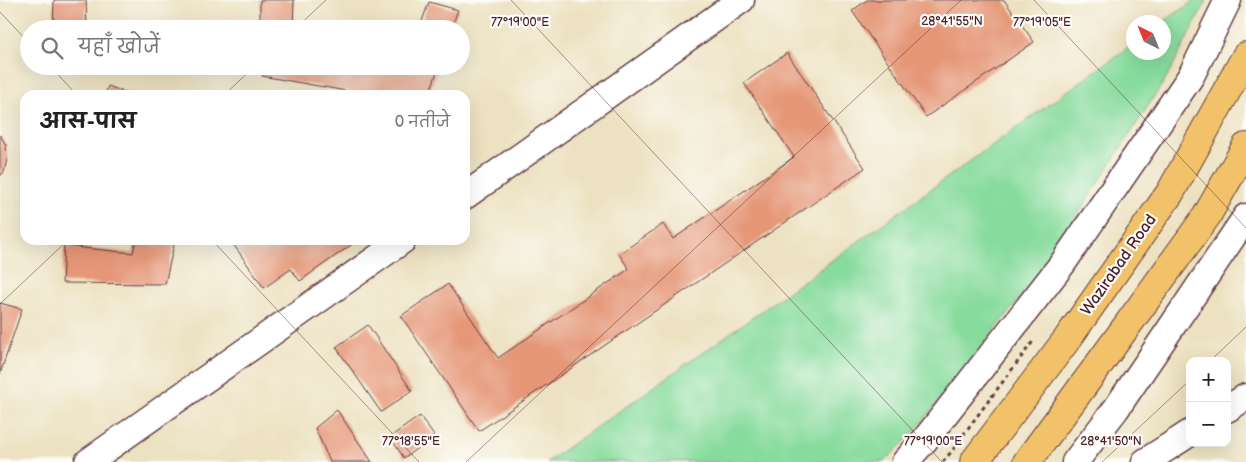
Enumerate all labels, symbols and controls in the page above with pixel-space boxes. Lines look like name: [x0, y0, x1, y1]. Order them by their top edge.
text: 28°41'55"N: [921, 14, 983, 29]
text: 77°19'00"E: [491, 15, 549, 30]
text: 77°19'05"E: [1013, 15, 1071, 30]
north arrow: [1126, 15, 1171, 60]
search box: [20, 20, 470, 75]
icon: search: [38, 34, 66, 62]
text: यहाँ खोजें: [78, 36, 160, 59]
text: आस-पास: [40, 109, 136, 134]
text: 0 नतीजे: [395, 113, 450, 132]
street label: Wazirabad Road: [1077, 211, 1161, 319]
map controls: [1186, 357, 1231, 447]
button: +: [1186, 357, 1231, 402]
button: −: [1186, 402, 1231, 447]
text: 77°18'55"E: [382, 434, 440, 449]
text: 77°19'00"E: [904, 434, 962, 449]
text: 28°41'50"N: [1080, 434, 1142, 449]

